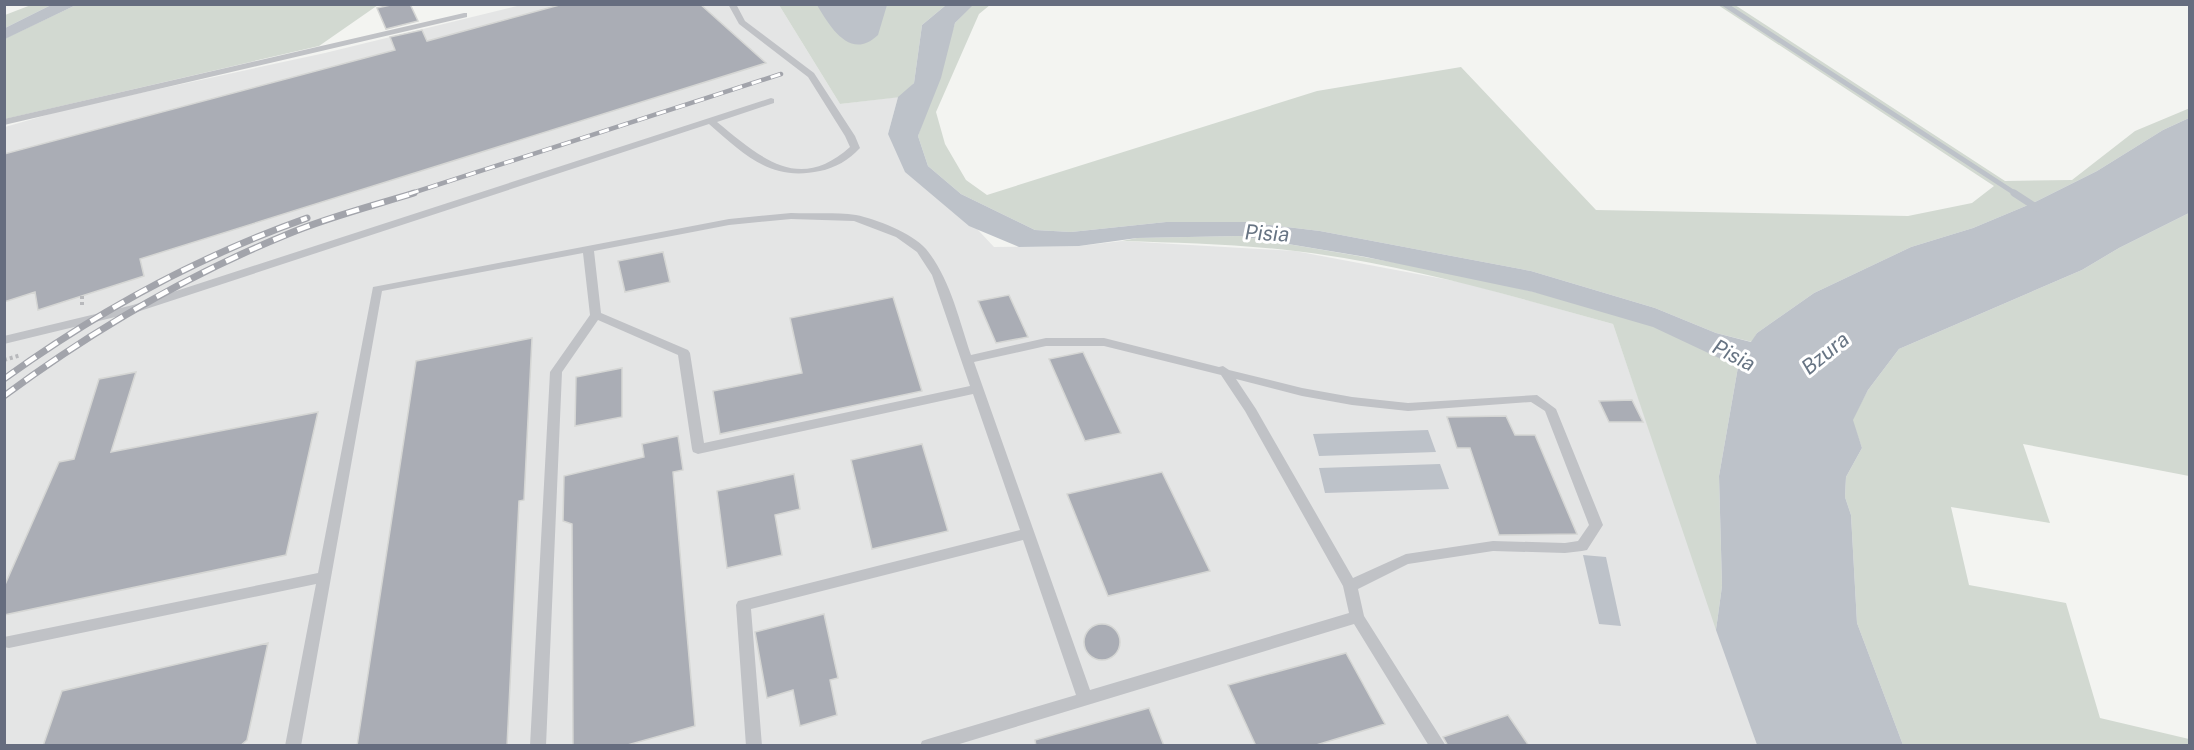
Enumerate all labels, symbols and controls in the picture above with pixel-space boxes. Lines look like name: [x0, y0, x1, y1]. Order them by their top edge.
water label: Pisia: [1244, 219, 1290, 247]
water label: Bzura: [1796, 326, 1854, 380]
water label: Pisia: [1708, 334, 1760, 376]

